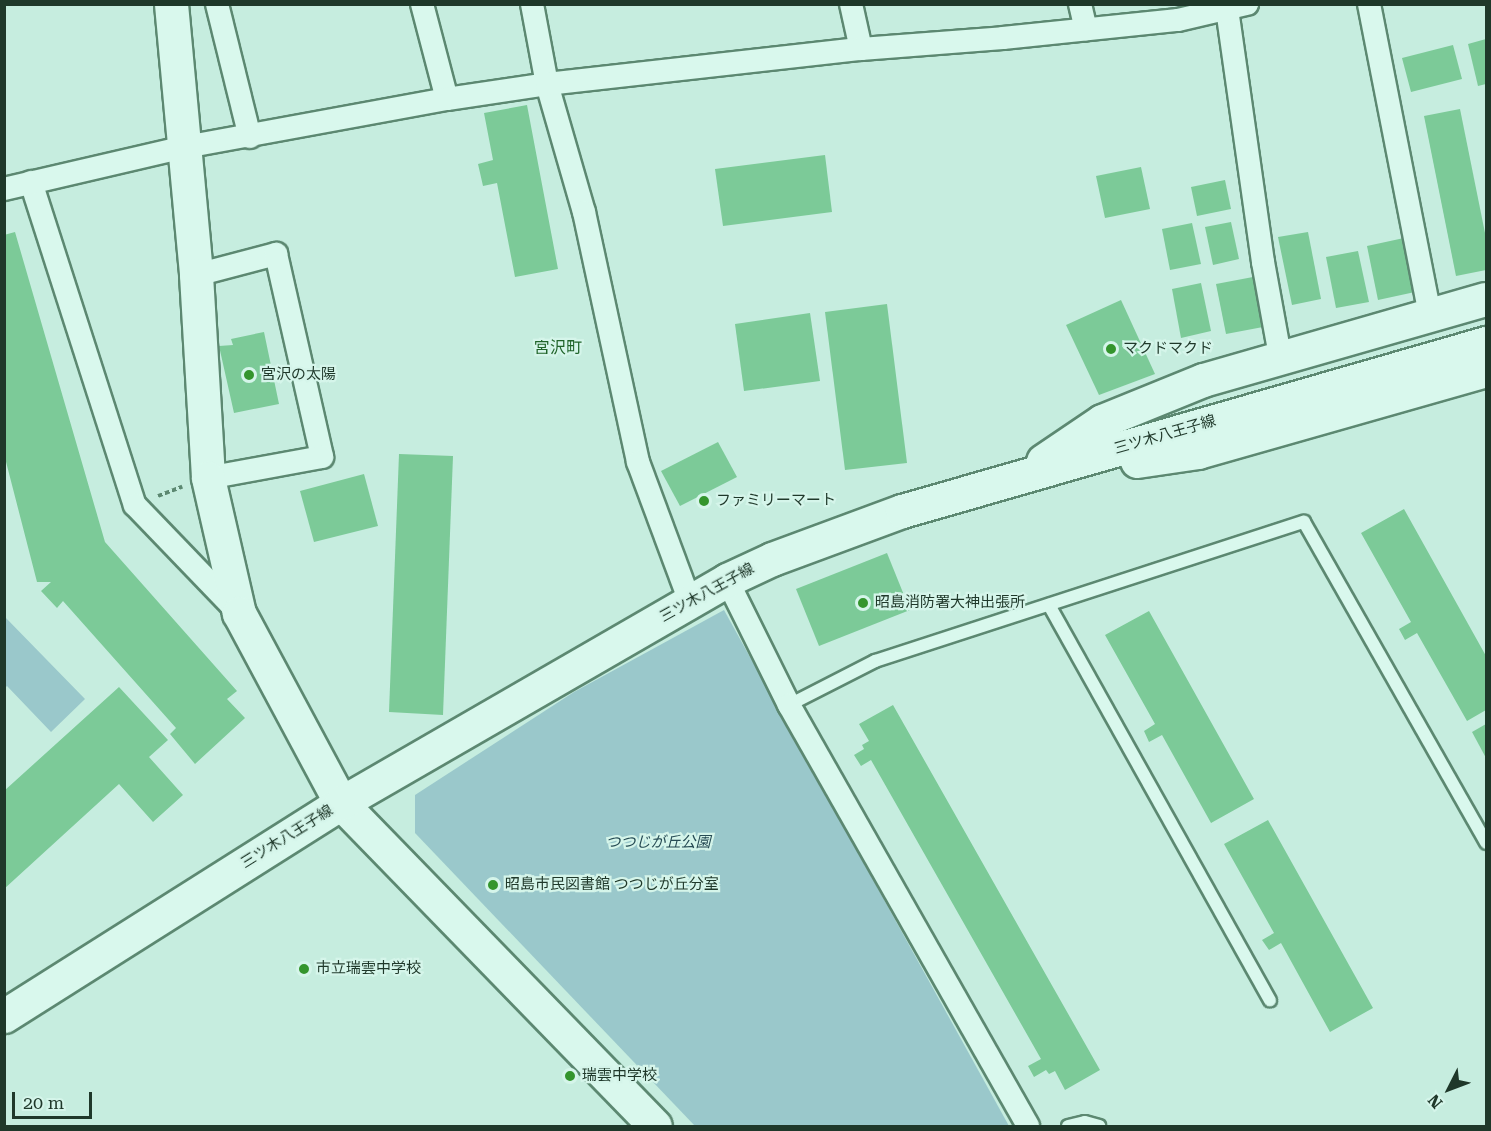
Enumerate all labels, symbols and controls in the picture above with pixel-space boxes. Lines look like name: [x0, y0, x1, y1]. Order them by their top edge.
district label: 宮沢町: [534, 338, 582, 358]
place label: マクドマクド: [1123, 340, 1213, 358]
marker: マクドマクド: [1104, 342, 1118, 356]
place label: 宮沢の太陽: [261, 366, 336, 384]
marker: 宮沢の太陽: [242, 368, 256, 382]
street label: 三ツ木八王子線: [1112, 412, 1218, 458]
place label: ファミリーマート: [716, 492, 836, 510]
marker: ファミリーマート: [697, 494, 711, 508]
street label: 三ツ木八王子線: [657, 560, 757, 626]
place label: 昭島消防署大神出張所: [875, 594, 1025, 612]
marker: 昭島消防署大神出張所: [856, 596, 870, 610]
street label: 三ツ木八王子線: [238, 802, 336, 872]
park label: つつじが丘公園: [606, 834, 710, 852]
place label: 昭島市民図書館 つつじが丘分室: [505, 876, 719, 894]
marker: 昭島市民図書館 つつじが丘分室: [486, 878, 500, 892]
place label: 市立瑞雲中学校: [316, 960, 421, 978]
marker: 市立瑞雲中学校: [297, 962, 311, 976]
north arrow: [1419, 1059, 1479, 1119]
place label: 瑞雲中学校: [582, 1067, 657, 1085]
marker: 瑞雲中学校: [563, 1069, 577, 1083]
scale bar: [15, 1080, 94, 1118]
text: N: [1424, 1090, 1446, 1112]
text: 20 m: [23, 1092, 64, 1113]

